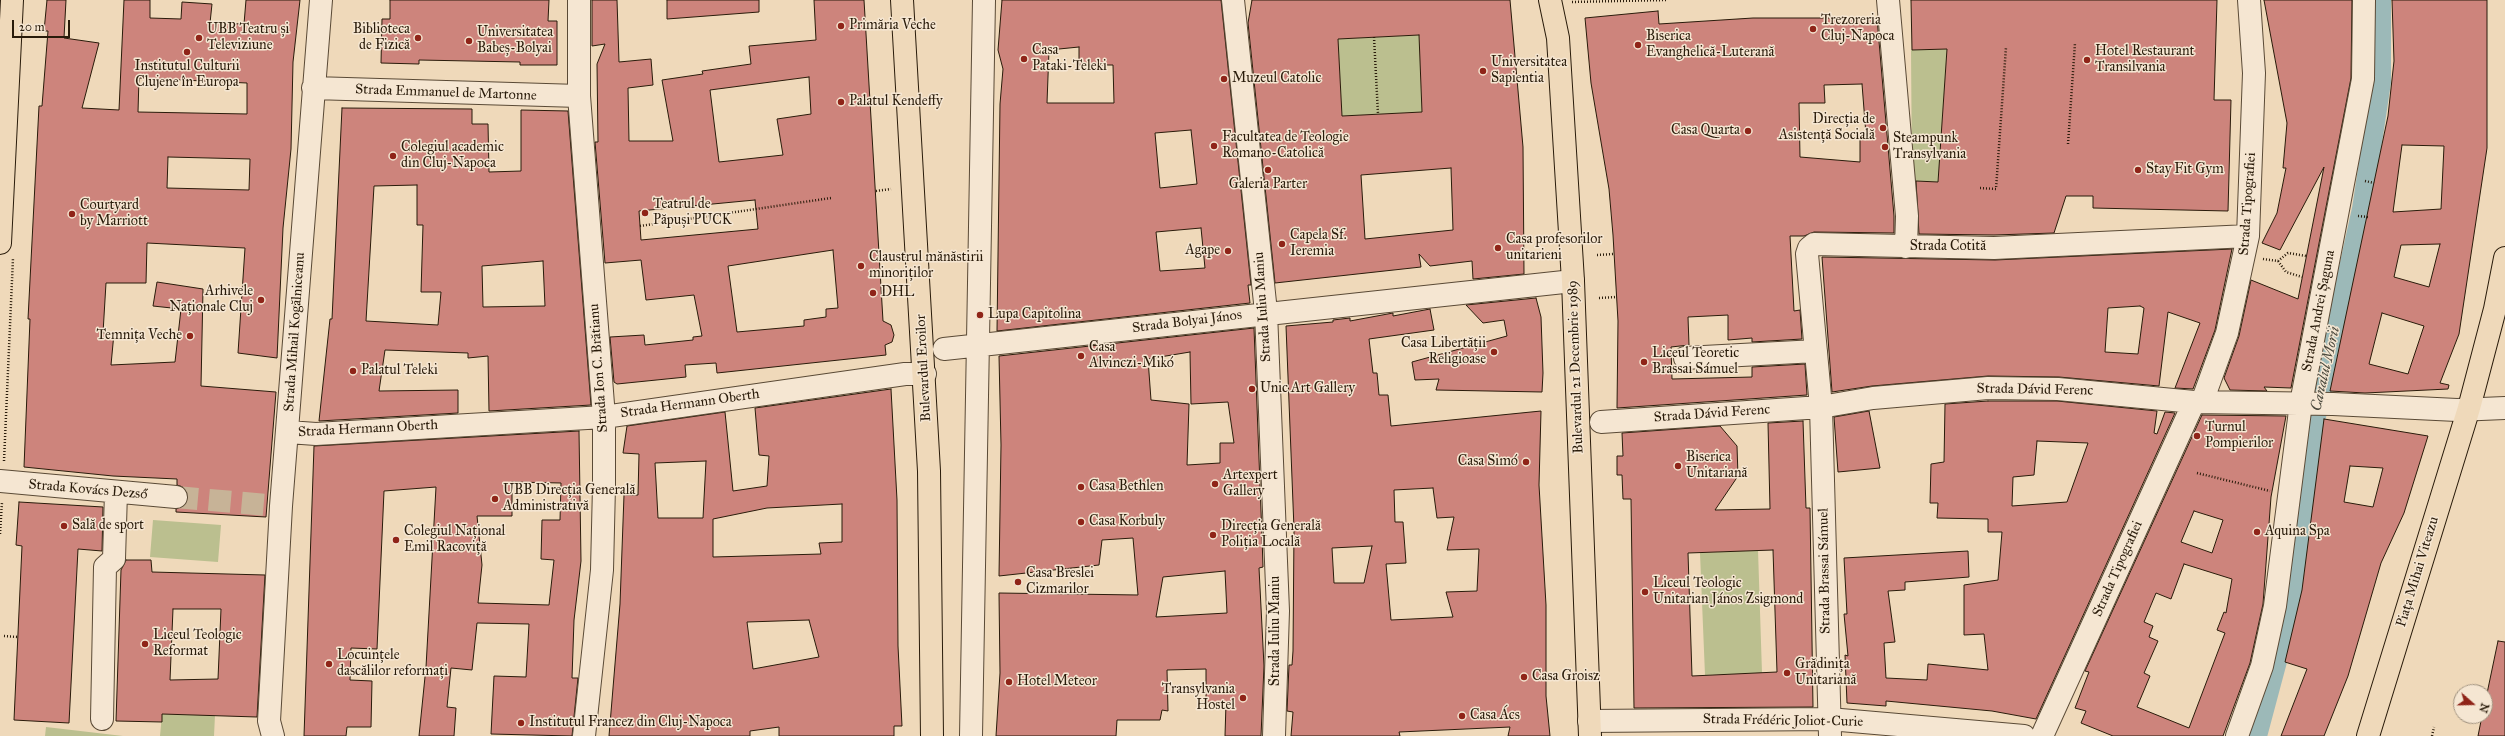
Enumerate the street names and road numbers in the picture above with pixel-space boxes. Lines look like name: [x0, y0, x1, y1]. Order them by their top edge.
street label: Strada Emmanuel de Martonne: [355, 81, 537, 105]
street label: Strada Tipografiei: [2236, 152, 2260, 256]
street label: Strada Cotită: [1910, 239, 1986, 255]
street label: Strada Andrei Șaguna: [2299, 249, 2339, 373]
street label: Strada Iuliu Maniu: [1251, 251, 1275, 363]
street label: Strada Mihail Kogălniceanu: [281, 252, 309, 412]
street label: Bulevardul 21 Decembrie 1989: [1565, 280, 1587, 454]
street label: Strada Ion C. Brătianu: [586, 303, 612, 433]
street label: Strada Bolyai János: [1131, 307, 1243, 337]
street label: Bulevardul Eroilor: [913, 314, 935, 422]
street label: Strada Dávid Ferenc: [1977, 381, 2093, 399]
street label: Strada Hermann Oberth: [619, 386, 761, 422]
street label: Strada Dávid Ferenc: [1653, 402, 1771, 426]
street label: Strada Hermann Oberth: [298, 417, 438, 441]
street label: Strada Kovács Dezső: [28, 476, 148, 504]
street label: Strada Brassai Sámuel: [1816, 508, 1834, 634]
street label: Piața Mihai Viteazu: [2393, 515, 2443, 629]
street label: Strada Tipografiei: [2089, 518, 2147, 620]
street label: Strada Iuliu Maniu: [1268, 576, 1284, 686]
street label: Strada Frédéric Joliot-Curie: [1703, 711, 1863, 731]

